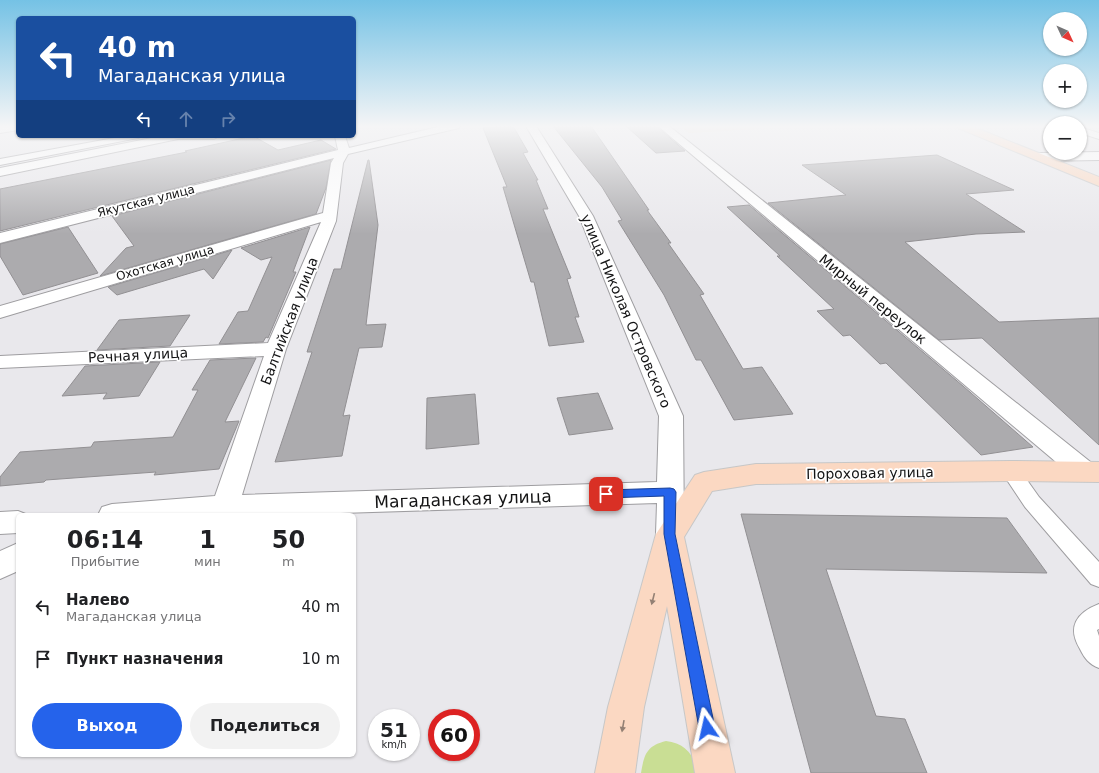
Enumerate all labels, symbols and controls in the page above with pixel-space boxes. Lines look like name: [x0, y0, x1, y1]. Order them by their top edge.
north arrow: [1043, 12, 1087, 56]
map controls: [1043, 12, 1087, 160]
text: 40 m: [98, 31, 176, 64]
icon: left: [32, 32, 84, 84]
button: +: [1043, 64, 1087, 108]
text: Магаданская улица: [98, 65, 286, 86]
icon: left: [133, 108, 155, 130]
icon: ahead: [175, 108, 197, 130]
icon: right: [217, 108, 239, 130]
button: −: [1043, 116, 1087, 160]
street label: Якутская улица: [96, 182, 196, 220]
street label: улица Николая Островского: [578, 212, 674, 410]
street label: Охотская улица: [114, 242, 216, 284]
street label: Мирный переулок: [816, 251, 930, 347]
street label: Балтийская улица: [257, 255, 321, 387]
street label: Речная улица: [87, 344, 189, 366]
street label: Пороховая улица: [806, 464, 934, 482]
pin: [589, 477, 623, 511]
icon: arrive: [595, 483, 617, 505]
street label: Магаданская улица: [374, 486, 552, 512]
text: 06:14: [67, 526, 143, 554]
text: 1: [199, 526, 216, 554]
text: 50: [272, 526, 305, 554]
text: Прибытие: [71, 554, 139, 569]
text: мин: [194, 554, 221, 569]
text: m: [282, 554, 295, 569]
text: Налево: [66, 591, 130, 609]
one-way arrow: [650, 593, 656, 605]
icon: left: [32, 596, 54, 618]
text: 40 m: [302, 598, 340, 616]
text: Магаданская улица: [66, 609, 202, 624]
icon: arrive: [32, 648, 54, 670]
text: Пункт назначения: [66, 650, 223, 668]
text: 10 m: [302, 650, 340, 668]
button: Выход: [32, 703, 182, 749]
button: Поделиться: [190, 703, 340, 749]
position arrow: [686, 707, 728, 749]
speed limit sign: 60: [428, 709, 480, 761]
text: 51: [380, 718, 408, 742]
one-way arrow: [620, 719, 626, 732]
text: km/h: [381, 739, 407, 750]

